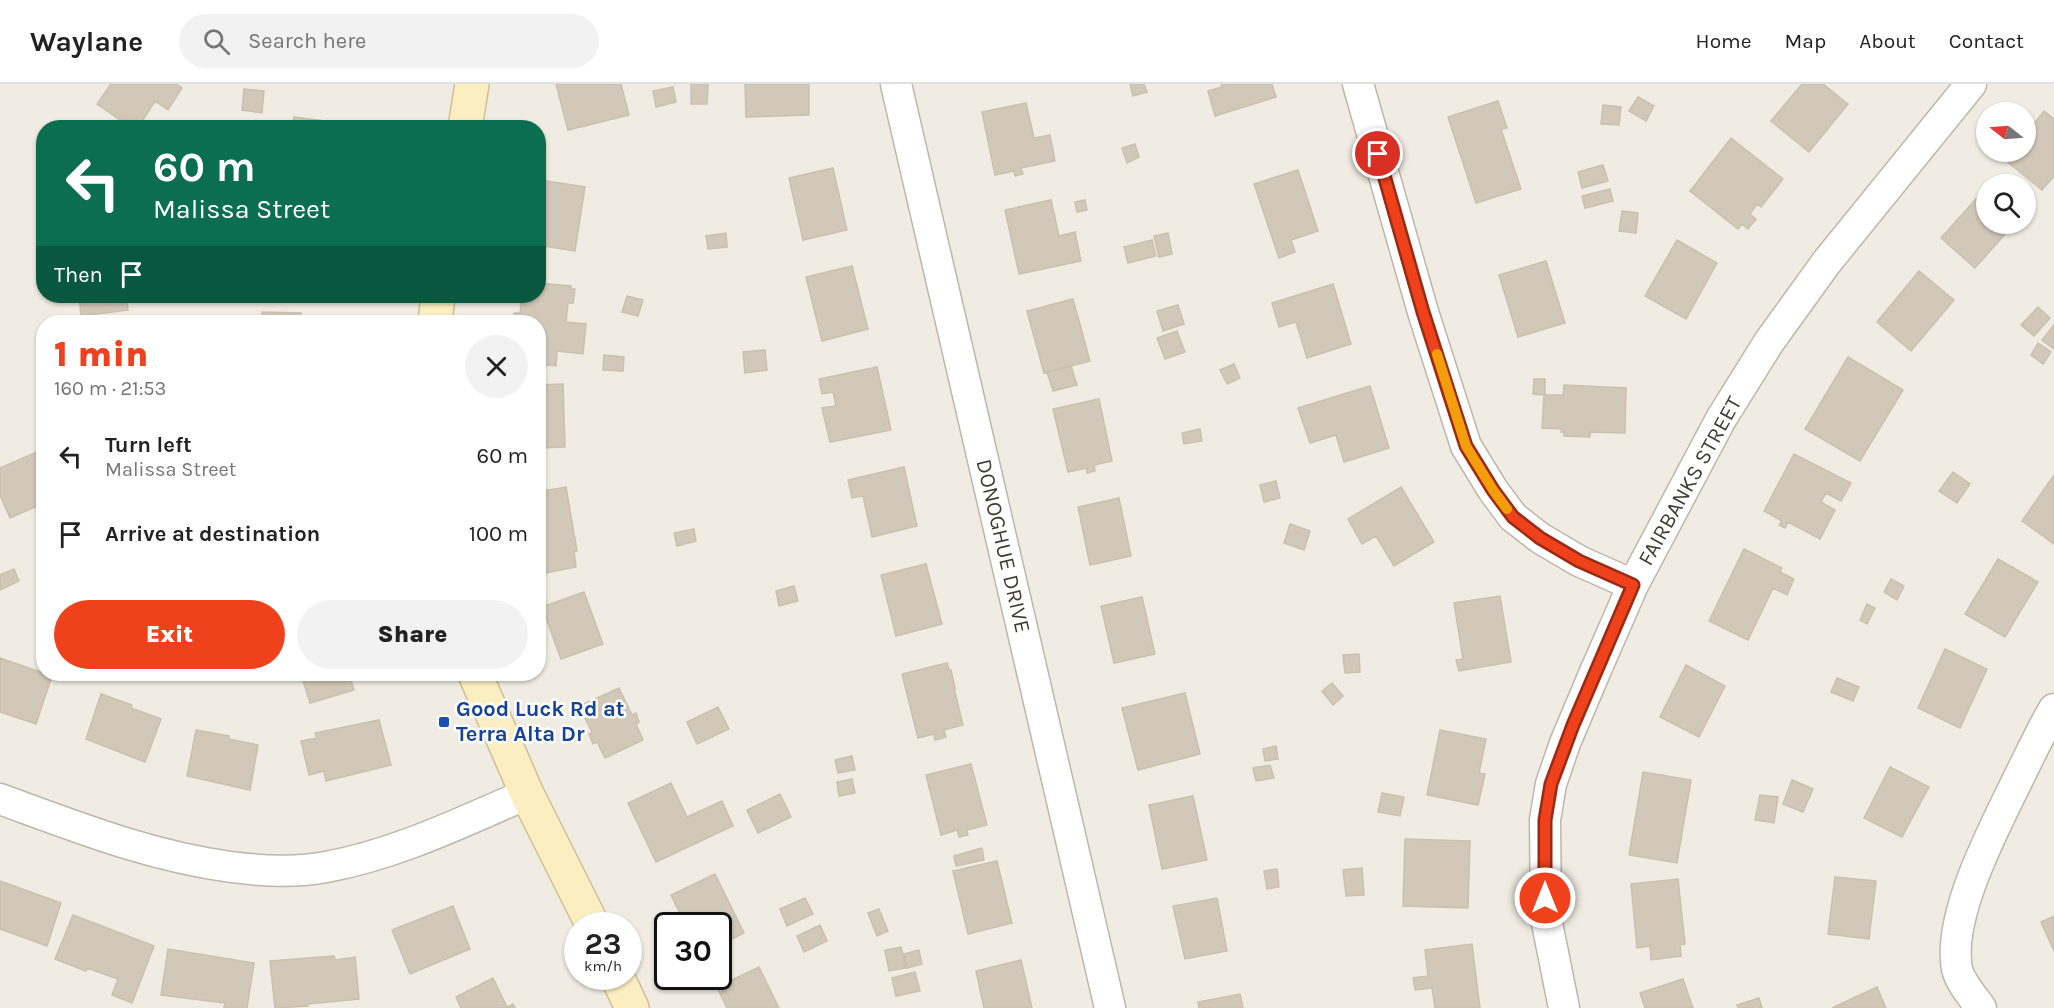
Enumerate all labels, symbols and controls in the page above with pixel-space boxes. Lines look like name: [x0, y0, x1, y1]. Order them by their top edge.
search box: [179, 14, 599, 68]
text: Waylane: [30, 25, 143, 58]
icon: search: [200, 25, 233, 58]
text: Search here: [248, 28, 366, 54]
text: Home: [1696, 29, 1752, 53]
text: Map: [1785, 29, 1826, 53]
text: About: [1859, 29, 1916, 53]
text: Contact: [1949, 29, 2024, 53]
north arrow: [1976, 102, 2036, 162]
map controls: [1976, 102, 2036, 234]
pin: [1352, 128, 1403, 179]
icon: arrive: [1361, 137, 1394, 170]
text: 60 m: [153, 142, 256, 192]
icon: left: [54, 144, 132, 222]
button: search: [1976, 174, 2036, 234]
text: Malissa Street: [153, 193, 330, 225]
icon: arrive: [115, 258, 148, 291]
text: Then: [54, 262, 103, 288]
text: 1 min: [54, 333, 148, 375]
button: close: [465, 335, 528, 398]
text: 160 m · 21:53: [54, 377, 166, 400]
street label: FAIRBANKS STREET: [1633, 392, 1747, 570]
text: Turn left: [105, 432, 192, 458]
icon: left: [54, 440, 87, 473]
text: 60 m: [477, 443, 528, 469]
street label: DONOGHUE DRIVE: [970, 457, 1036, 635]
text: Malissa Street: [105, 458, 236, 481]
icon: arrive: [54, 518, 87, 551]
text: Arrive at destination: [105, 521, 320, 547]
text: 100 m: [469, 521, 528, 547]
button: Exit: [54, 600, 285, 669]
button: Share: [297, 600, 528, 669]
place label: Good Luck Rd at Terra Alta Dr: [456, 696, 625, 747]
marker: Good Luck Rd at Terra Alta Dr: [437, 715, 451, 729]
position arrow: [1513, 866, 1577, 930]
speed limit sign: 30: [654, 912, 732, 990]
text: 23: [585, 926, 621, 962]
text: km/h: [584, 957, 622, 975]

